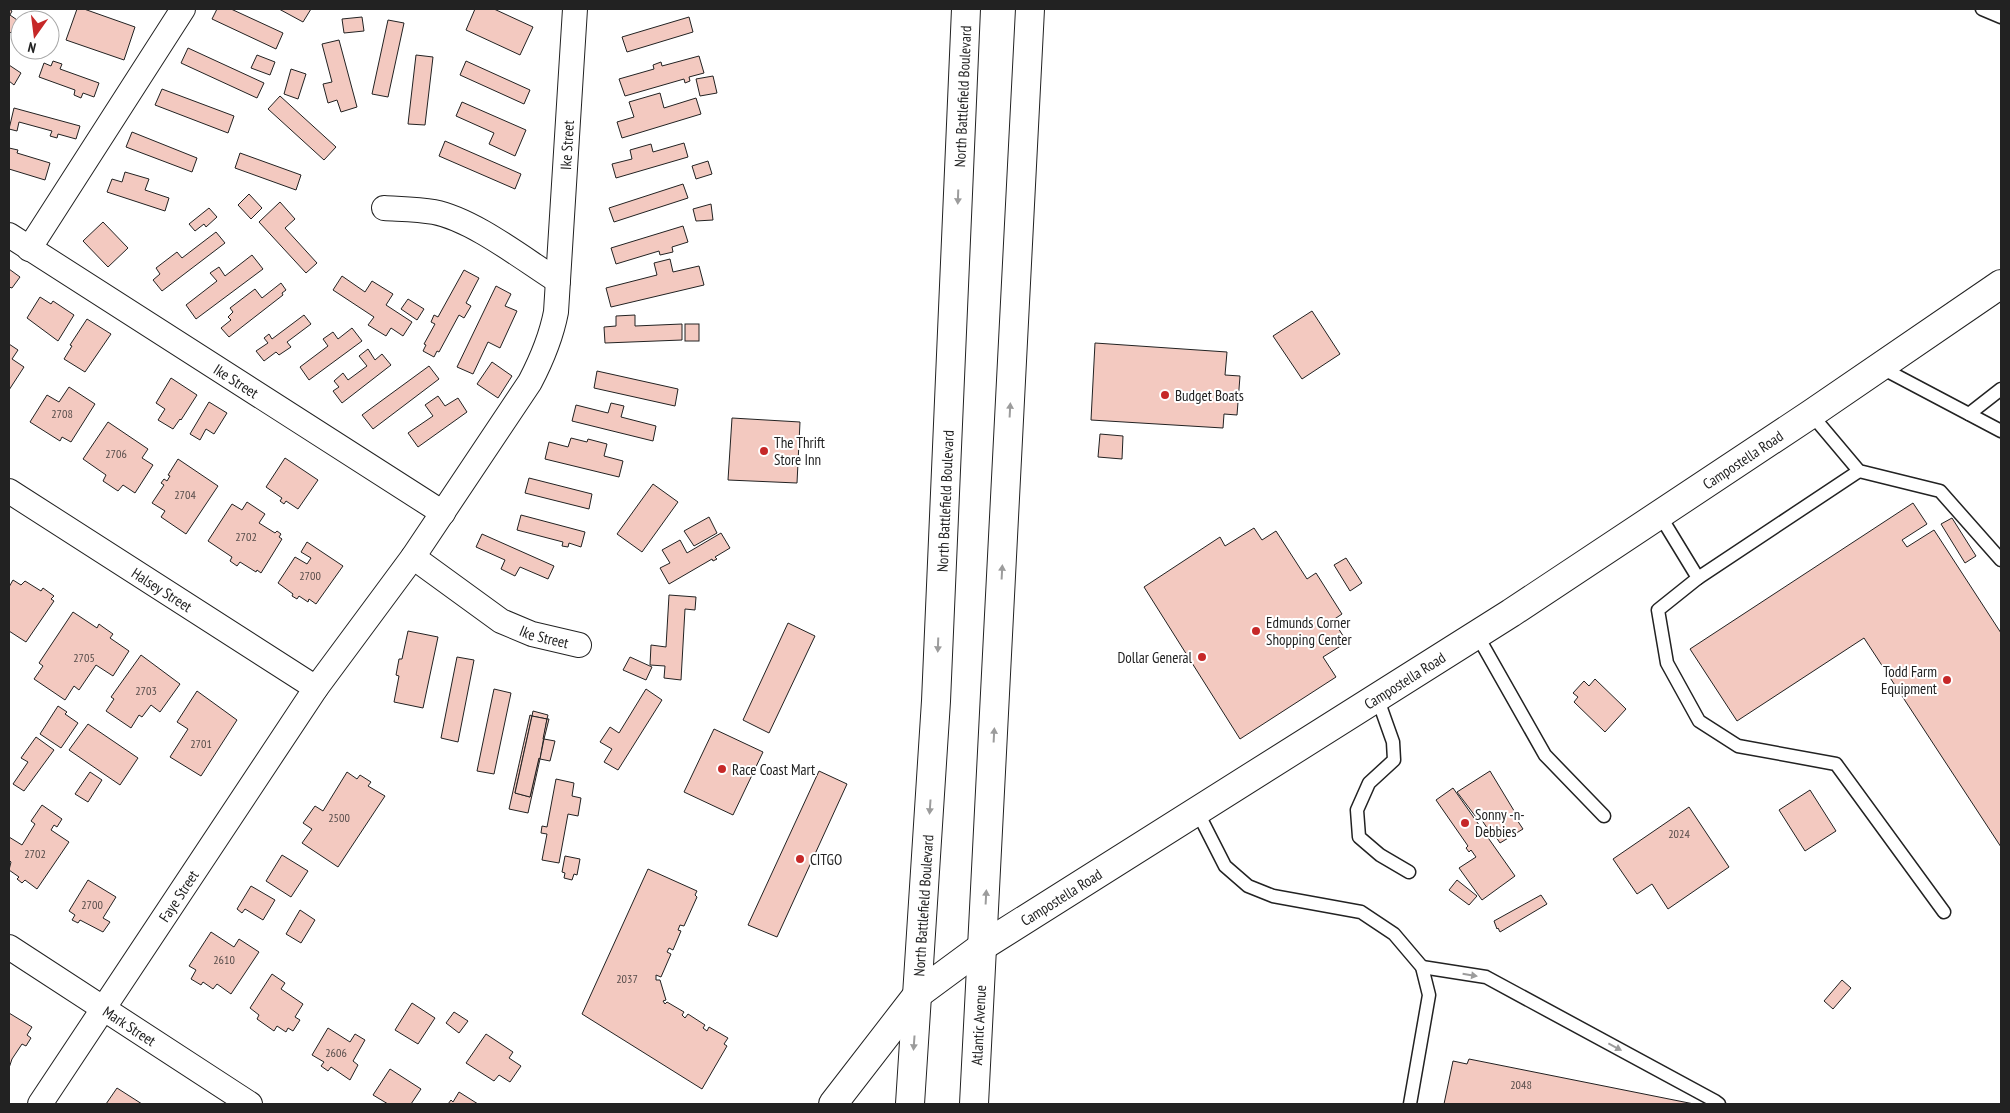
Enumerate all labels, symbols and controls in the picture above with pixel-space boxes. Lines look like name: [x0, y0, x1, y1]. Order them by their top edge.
north arrow: [10, 10, 60, 60]
street label: North Battlefield Boulevard: [950, 25, 975, 168]
text: N: [26, 38, 38, 57]
street label: Ike Street: [555, 120, 578, 170]
one-way arrow: [953, 190, 961, 206]
street label: Ike Street: [210, 359, 262, 402]
place label: Budget Boats: [1175, 386, 1244, 405]
marker: Budget Boats: [1159, 389, 1171, 401]
one-way arrow: [1006, 402, 1014, 418]
house number: 2708: [51, 406, 73, 421]
street label: Campostella Road: [1699, 426, 1786, 493]
street label: North Battlefield Boulevard: [932, 430, 957, 572]
place label: The Thrift Store Inn: [774, 433, 825, 469]
marker: The Thrift Store Inn: [758, 445, 770, 457]
house number: 2706: [105, 446, 127, 461]
house number: 2704: [174, 487, 196, 502]
house number: 2702: [235, 529, 257, 544]
street label: Halsey Street: [128, 563, 196, 616]
one-way arrow: [998, 564, 1006, 580]
house number: 2700: [299, 568, 321, 583]
place label: Edmunds Corner Shopping Center: [1266, 613, 1352, 649]
street label: Ike Street: [517, 620, 571, 652]
marker: Edmunds Corner Shopping Center: [1250, 625, 1262, 637]
one-way arrow: [934, 637, 942, 653]
place label: Dollar General: [1117, 648, 1192, 667]
street label: Campostella Road: [1360, 648, 1449, 713]
house number: 2705: [73, 650, 95, 665]
marker: Dollar General: [1196, 651, 1208, 663]
place label: Todd Farm Equipment: [1881, 662, 1937, 698]
marker: Todd Farm Equipment: [1941, 674, 1953, 686]
house number: 2703: [135, 683, 157, 698]
one-way arrow: [990, 726, 998, 742]
house number: 2701: [190, 736, 212, 751]
place label: Race Coast Mart: [732, 760, 815, 779]
marker: Race Coast Mart: [716, 763, 728, 775]
one-way arrow: [925, 800, 933, 816]
place label: Sonny -n- Debbies: [1475, 805, 1525, 841]
house number: 2500: [328, 810, 350, 825]
marker: Sonny -n- Debbies: [1459, 817, 1471, 829]
house number: 2024: [1668, 826, 1690, 841]
street label: North Battlefield Boulevard: [909, 834, 937, 977]
house number: 2702: [24, 846, 46, 861]
place label: CITGO: [810, 850, 842, 869]
marker: CITGO: [794, 853, 806, 865]
street label: Campostella Road: [1017, 864, 1105, 930]
street label: Faye Street: [154, 866, 202, 925]
one-way arrow: [982, 889, 990, 905]
house number: 2700: [81, 897, 103, 912]
house number: 2610: [213, 952, 235, 967]
house number: 2037: [616, 971, 638, 986]
one-way arrow: [1463, 971, 1479, 979]
street label: Atlantic Avenue: [966, 984, 990, 1066]
street label: Mark Street: [100, 1001, 160, 1050]
one-way arrow: [910, 1035, 918, 1051]
one-way arrow: [1608, 1043, 1622, 1051]
house number: 2606: [325, 1045, 347, 1060]
house number: 2048: [1510, 1077, 1532, 1092]

